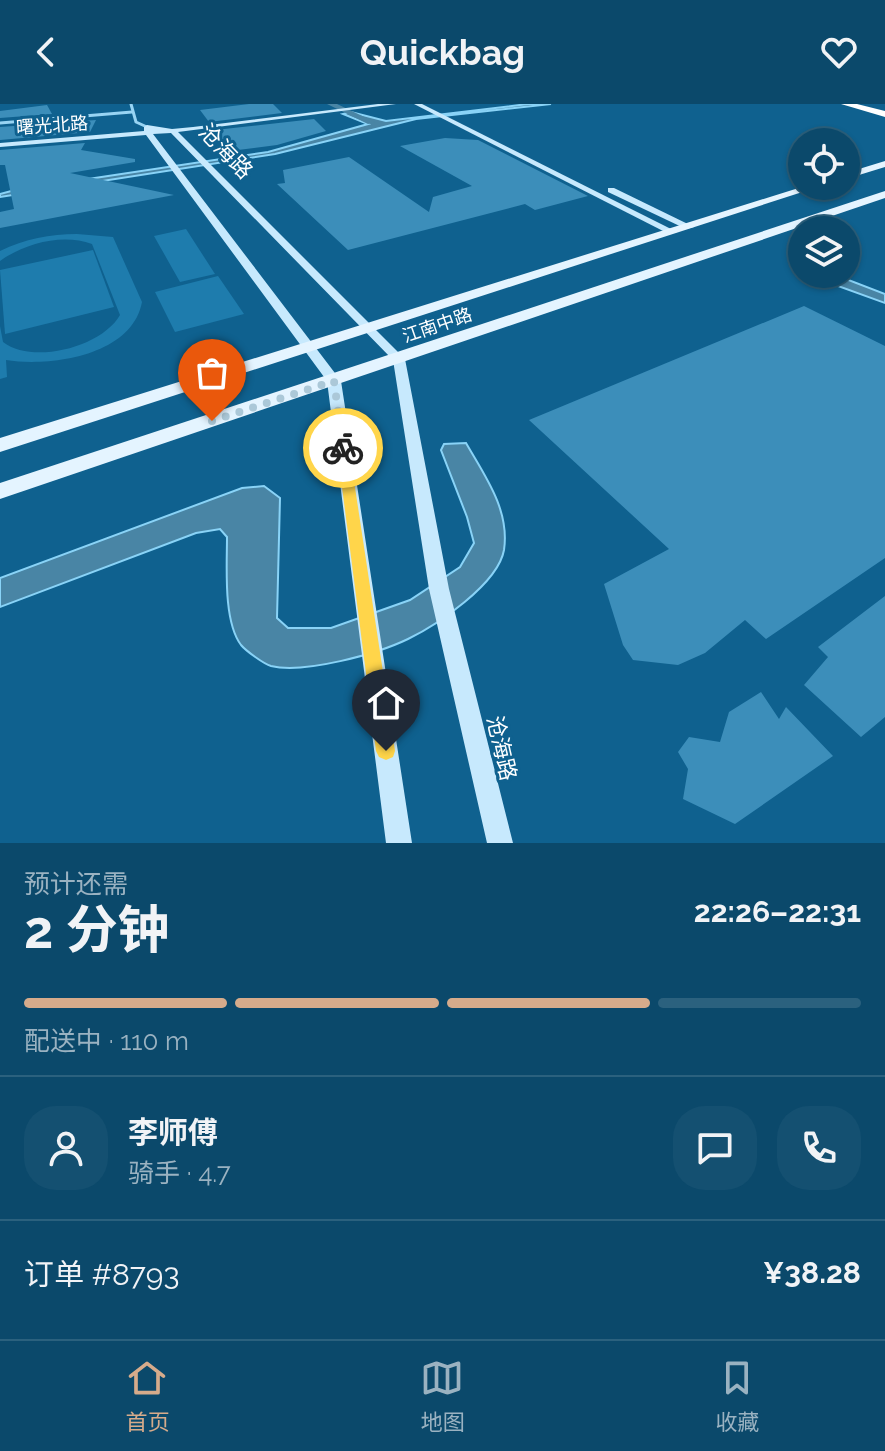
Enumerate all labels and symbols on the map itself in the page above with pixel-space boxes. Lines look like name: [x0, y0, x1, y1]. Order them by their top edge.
street label: 曙光北路: [15, 112, 89, 138]
street label: 沧海路: [194, 118, 258, 184]
street label: 江南中路: [400, 303, 474, 347]
pin: [178, 339, 246, 421]
courier: [303, 408, 383, 488]
pin: [352, 669, 420, 751]
street label: 沧海路: [482, 713, 522, 783]

